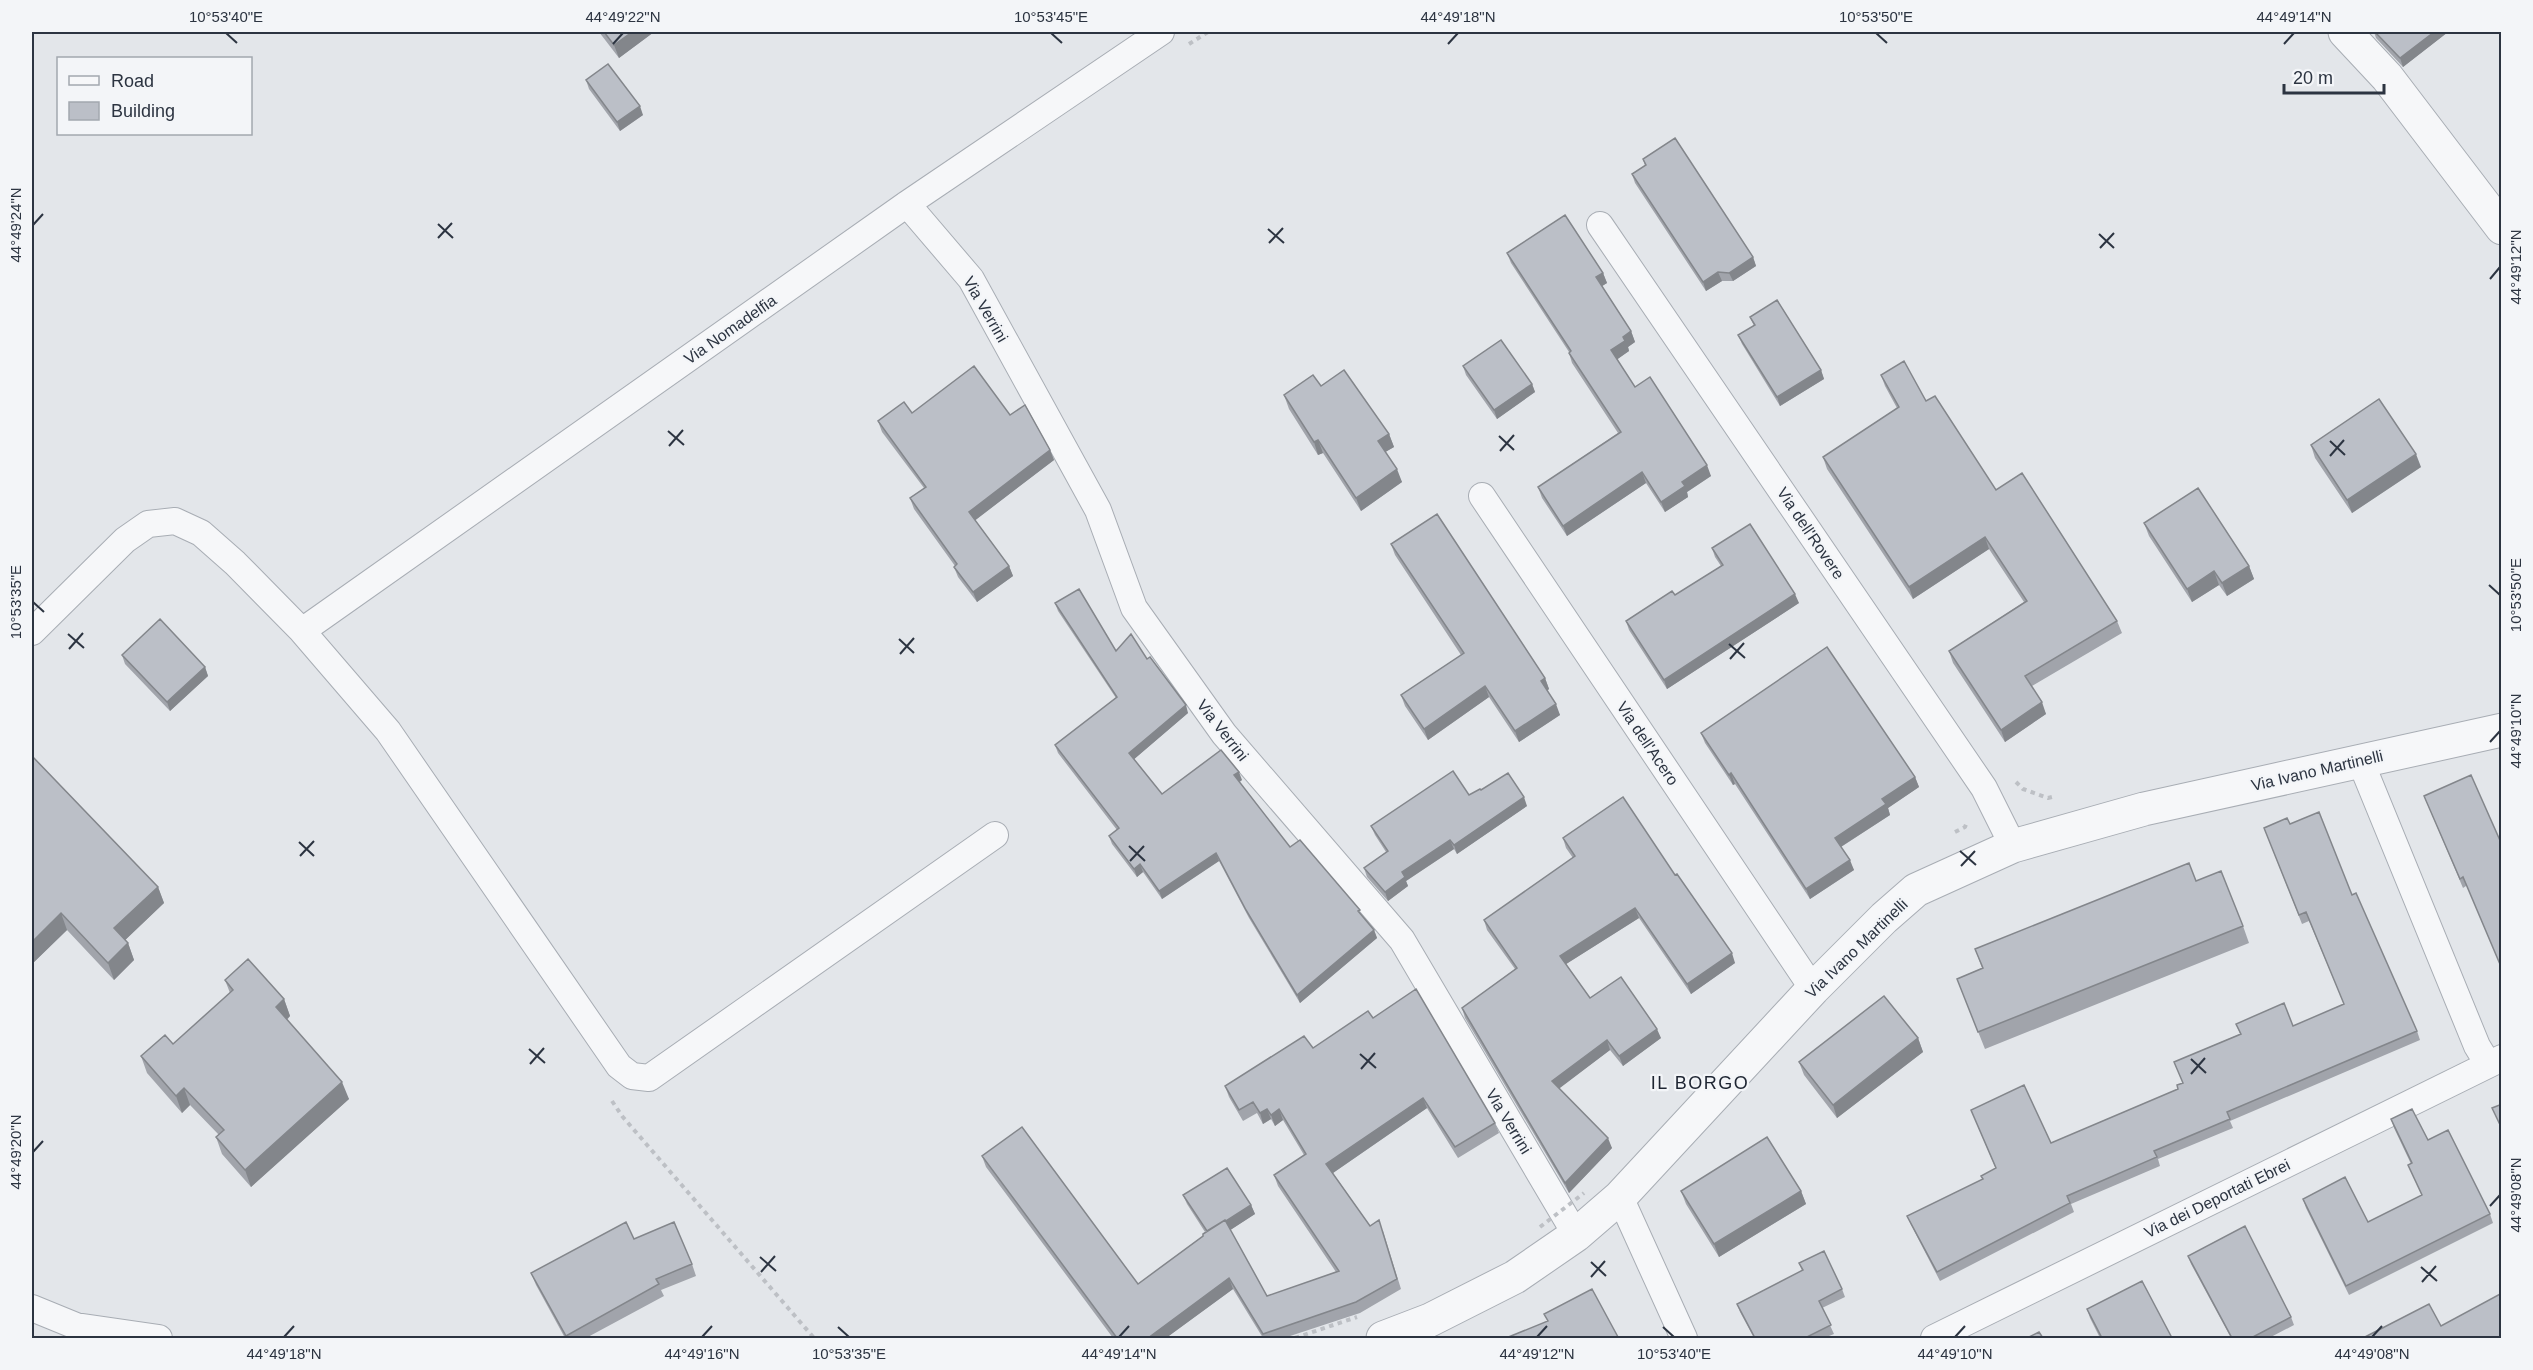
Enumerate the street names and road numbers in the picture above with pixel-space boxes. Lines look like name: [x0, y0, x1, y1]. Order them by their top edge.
street label: Via Verrini: [960, 274, 1011, 345]
street label: Via Nomadelfia: [681, 291, 780, 367]
street label: Via dell'Rovere: [1774, 484, 1848, 582]
street label: Via Verrini: [1194, 696, 1252, 764]
street label: Via dell'Acero: [1613, 698, 1682, 788]
street label: Via Ivano Martinelli: [2249, 747, 2385, 794]
street label: Via Ivano Martinelli: [1802, 895, 1911, 1001]
street label: Via Verrini: [1483, 1086, 1535, 1157]
street label: Via dei Deportati Ebrei: [2142, 1156, 2293, 1241]

